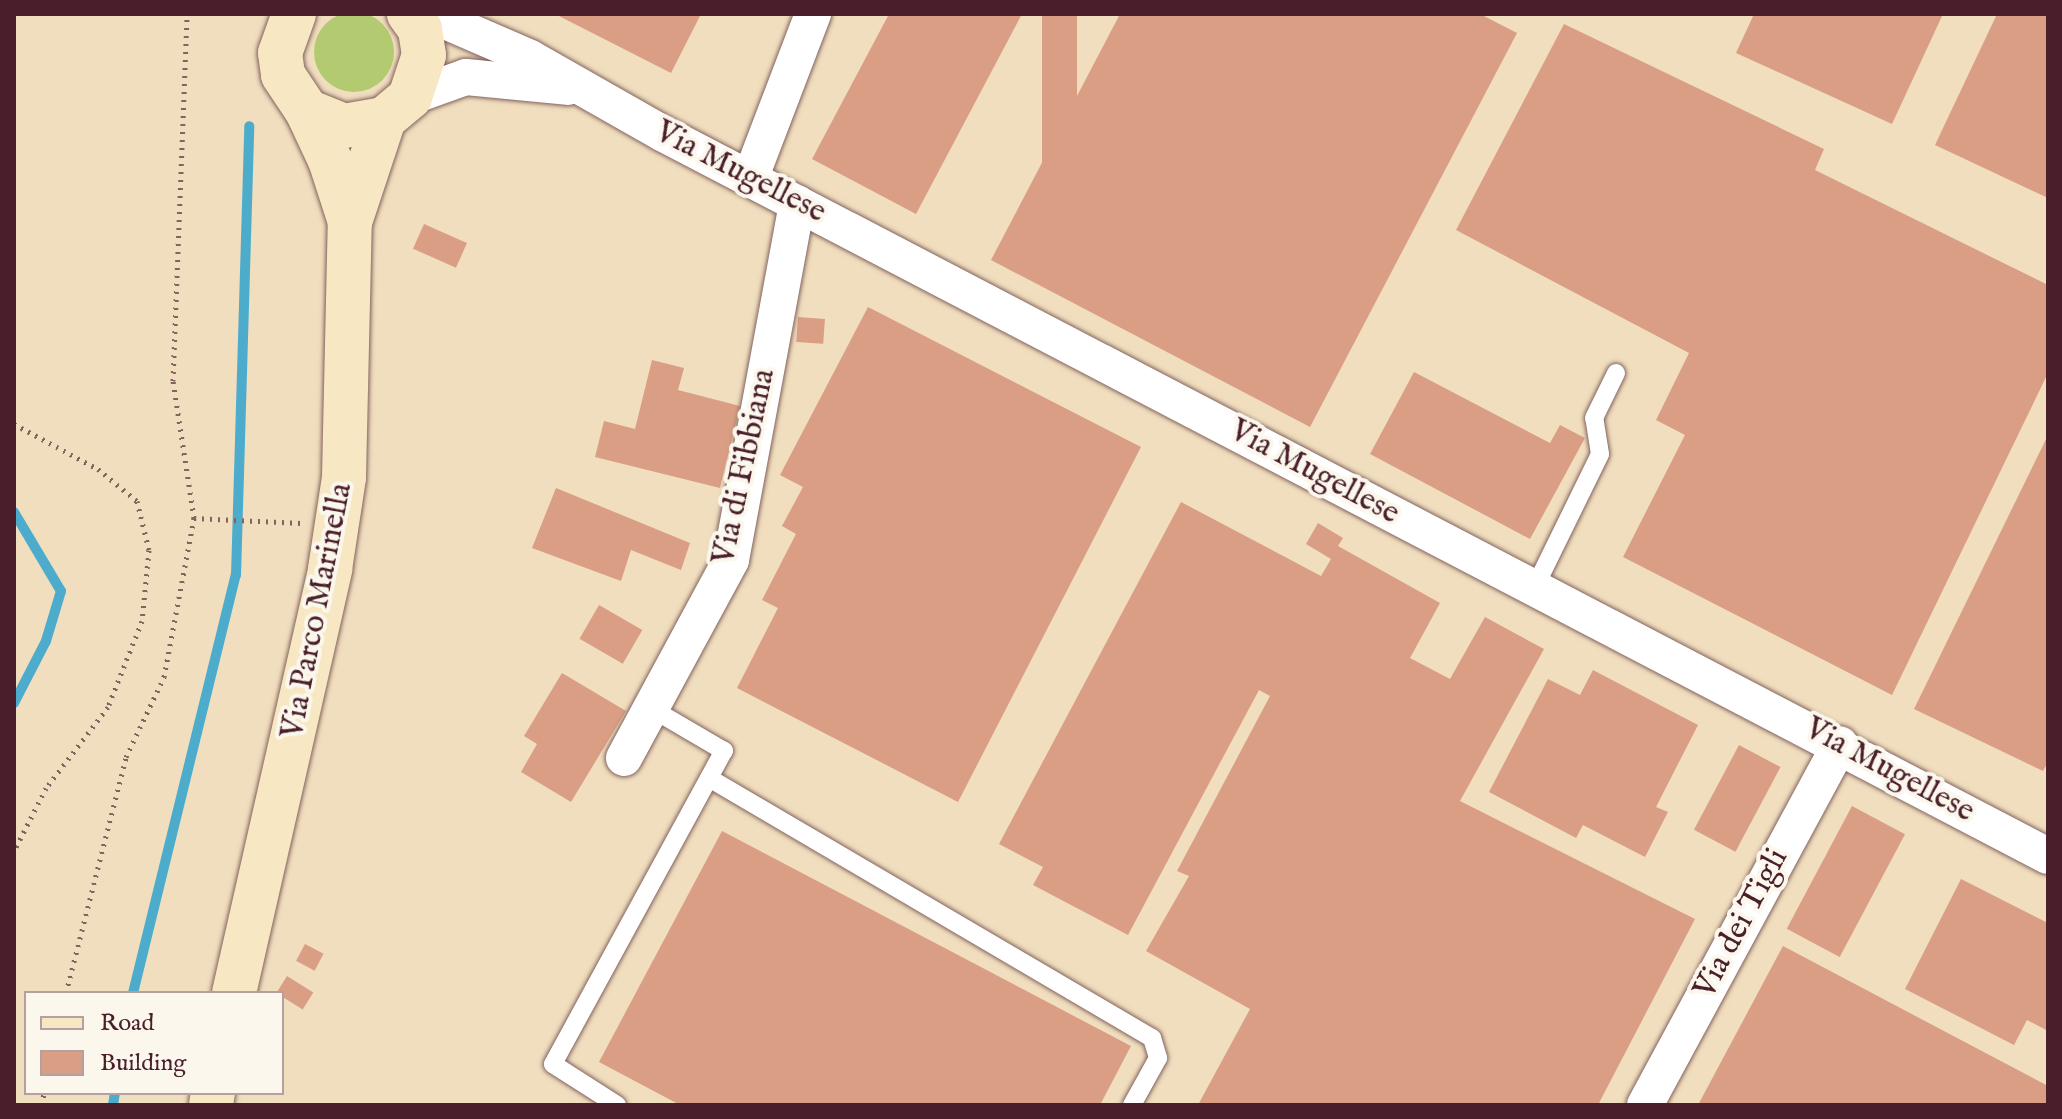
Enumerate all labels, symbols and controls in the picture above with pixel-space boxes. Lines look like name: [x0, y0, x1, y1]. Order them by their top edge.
street label: Via Mugellese: [648, 114, 832, 232]
street label: Via di Fibbiana: [706, 366, 784, 568]
street label: Via Mugellese: [1223, 412, 1405, 534]
street label: Via Parco Marinella: [274, 480, 362, 742]
street label: Via Mugellese: [1798, 710, 1980, 832]
street label: Via dei Tigli: [1687, 843, 1797, 1005]
legend: [24, 991, 284, 1095]
text: Road: [100, 1008, 154, 1039]
text: Building: [100, 1048, 186, 1079]

